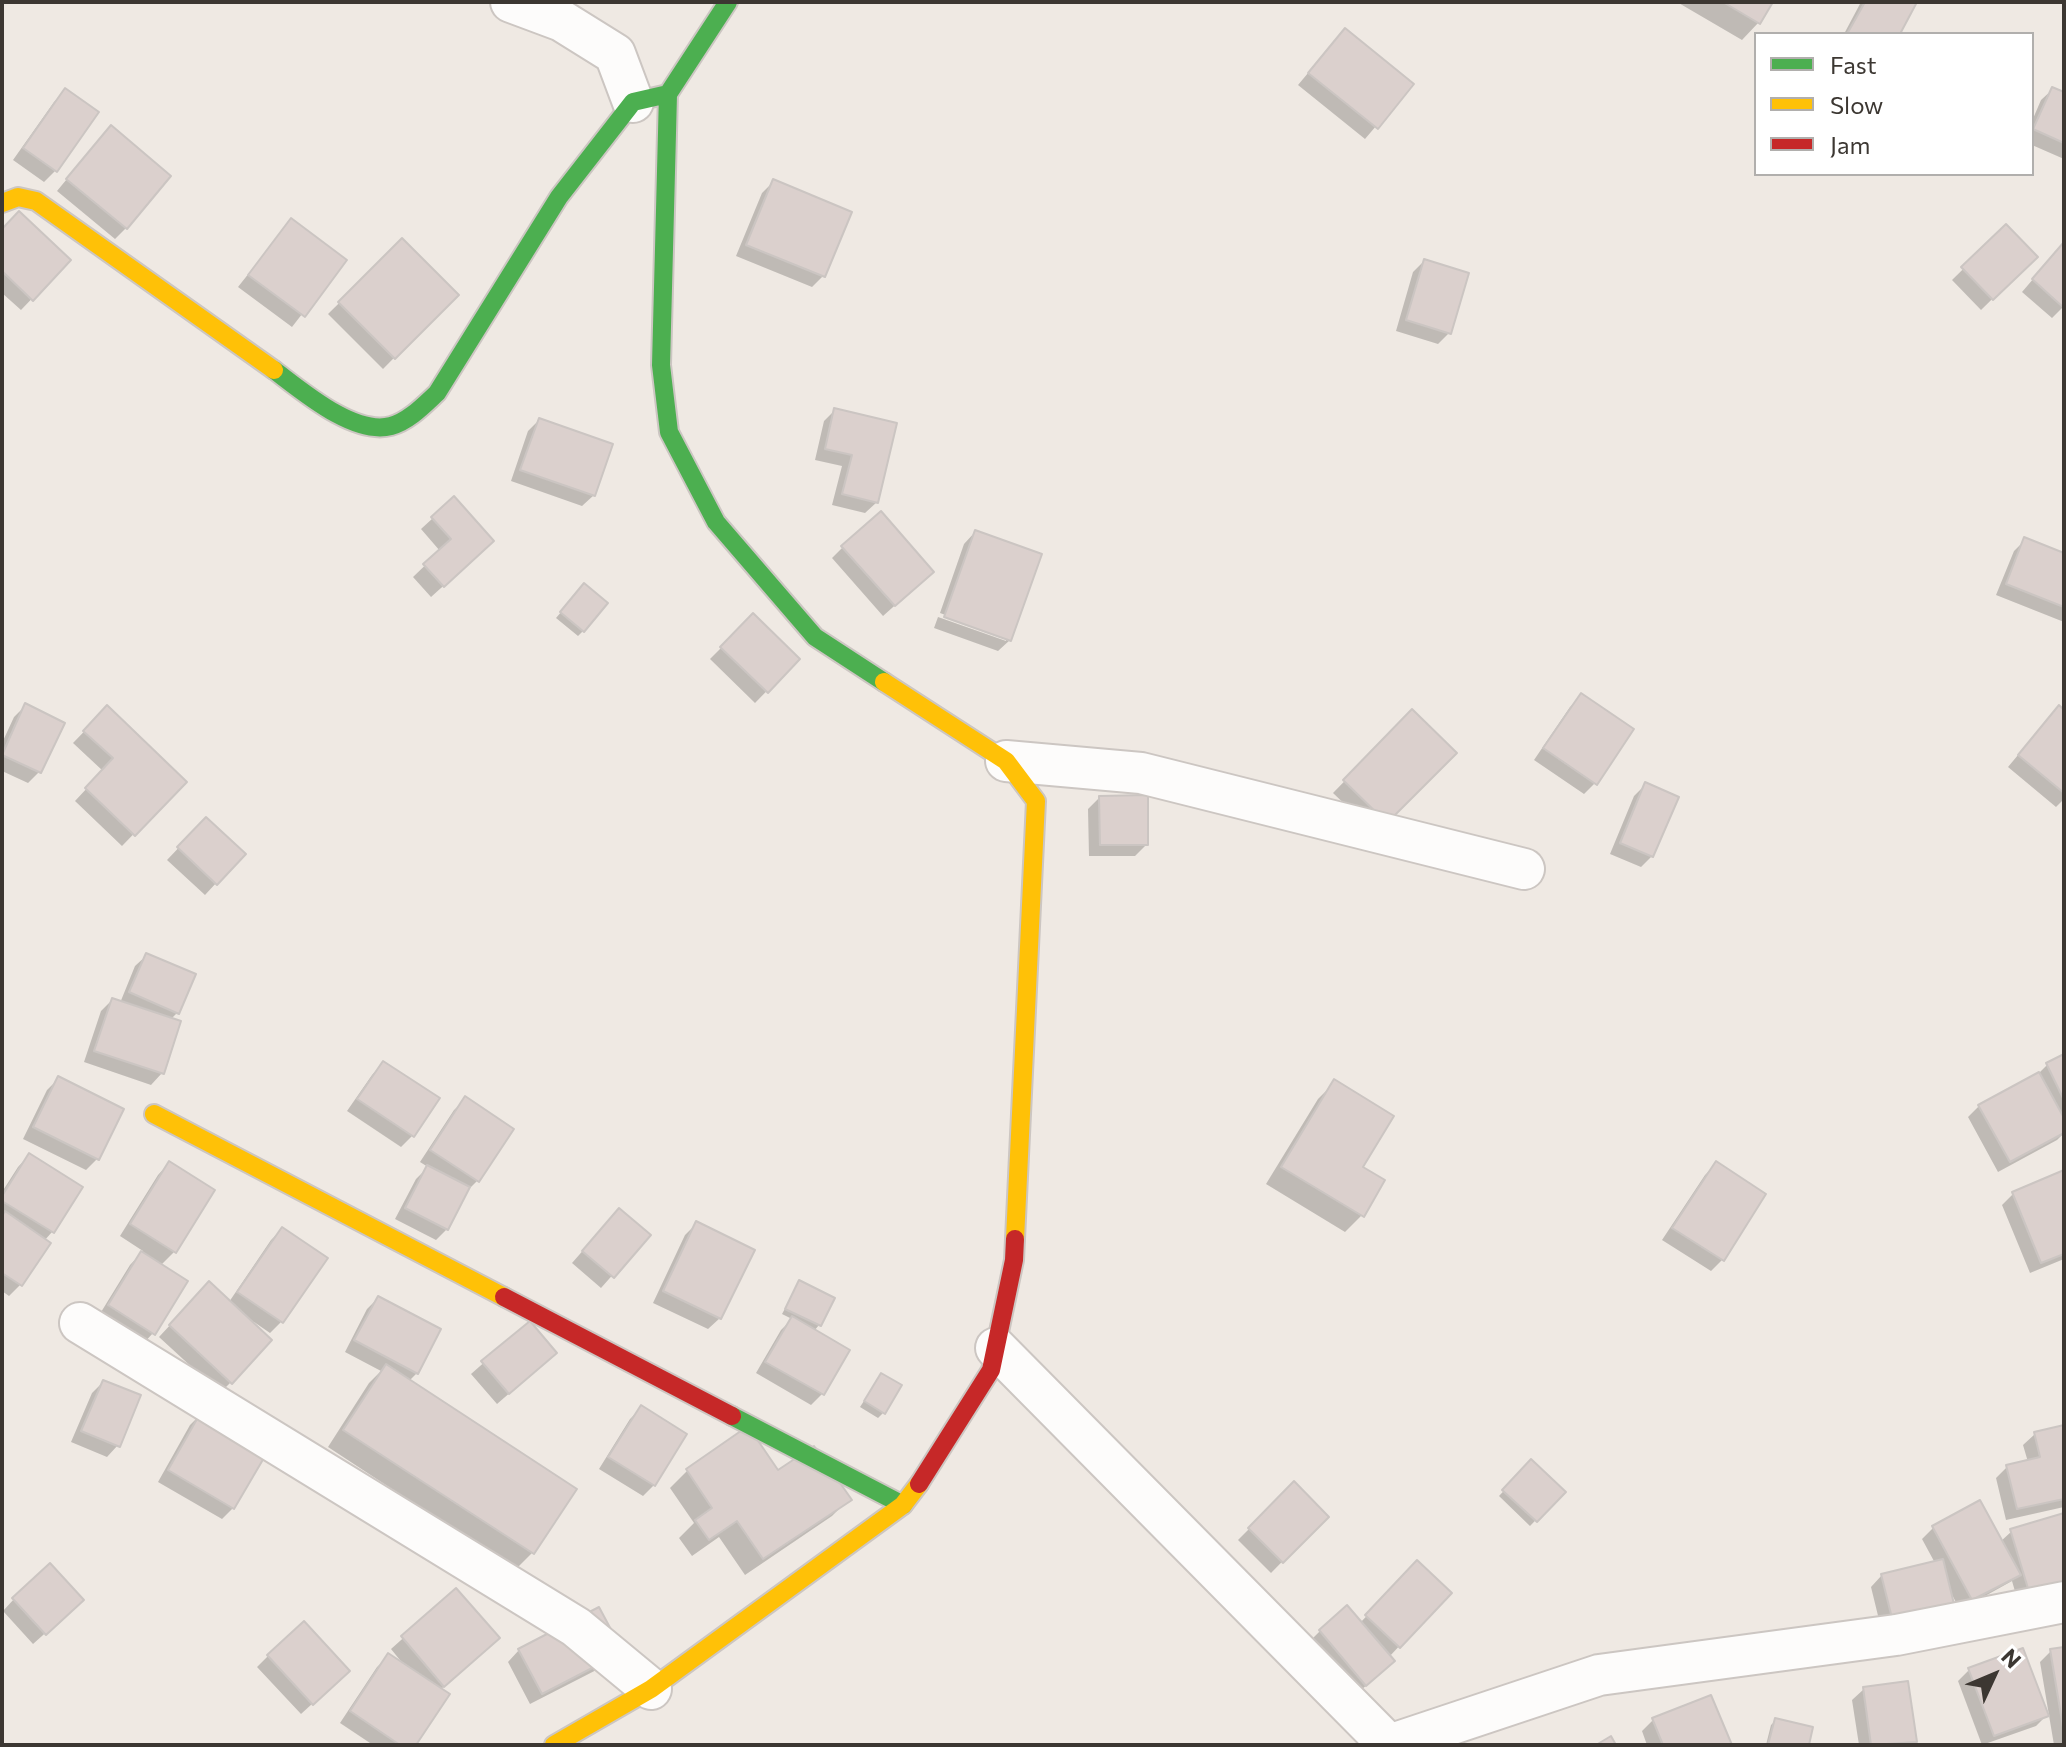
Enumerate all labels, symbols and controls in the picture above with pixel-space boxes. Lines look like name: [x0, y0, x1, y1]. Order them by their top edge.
legend: [1754, 32, 2034, 176]
text: Fast: [1830, 50, 1877, 79]
text: Slow: [1830, 90, 1883, 119]
text: Jam: [1830, 130, 1870, 159]
north arrow: [1954, 1635, 2034, 1715]
text: N: [1996, 1643, 2027, 1673]

